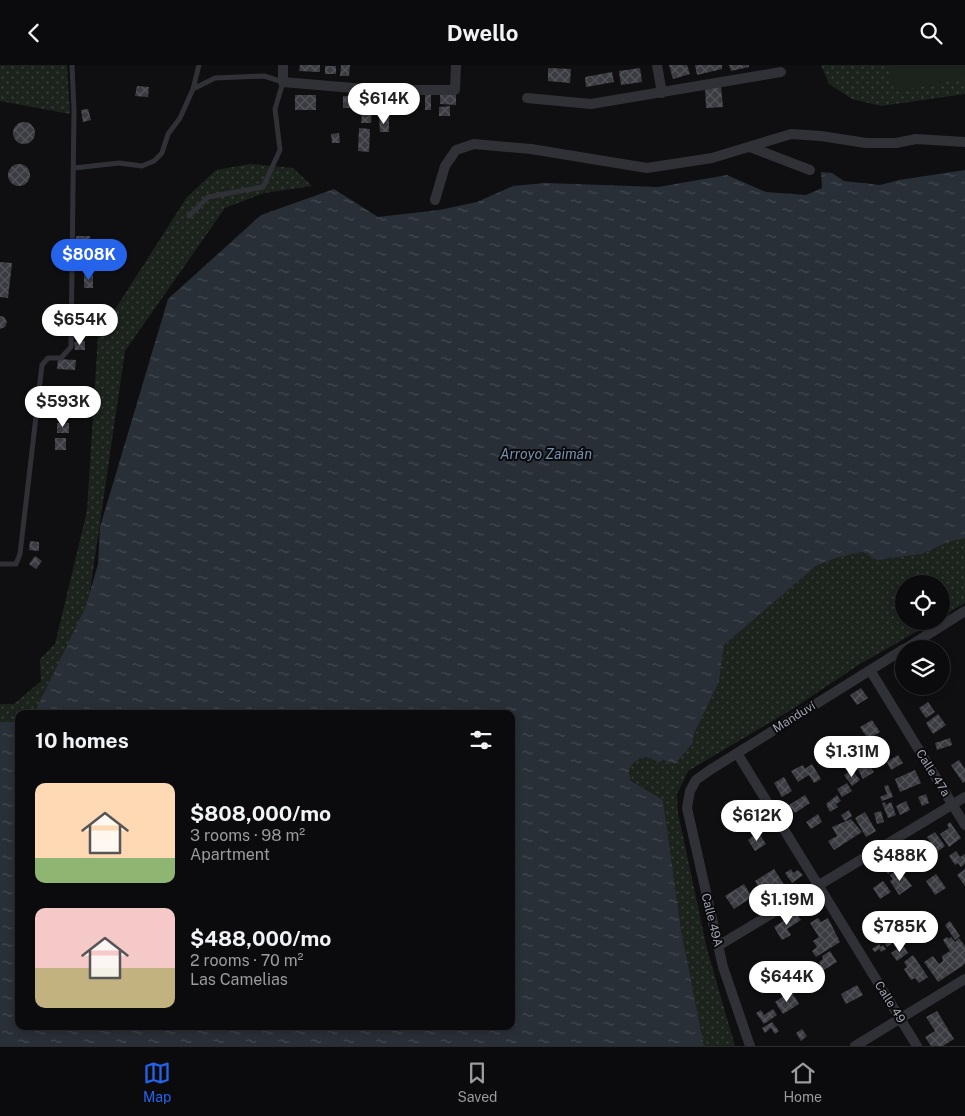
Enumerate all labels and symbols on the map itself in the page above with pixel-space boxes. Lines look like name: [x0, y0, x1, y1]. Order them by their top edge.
pin: $614K: [349, 83, 419, 125]
pin: $808K: [54, 239, 124, 281]
pin: $654K: [45, 303, 115, 346]
pin: $593K: [28, 385, 98, 428]
water label: Arroyo Zaimán: [500, 446, 592, 462]
street label: Manduví: [770, 698, 819, 735]
pin: $1.31M: [811, 735, 893, 778]
street label: Calle 47a: [913, 747, 953, 799]
pin: $612K: [722, 799, 792, 842]
pin: $488K: [865, 839, 935, 882]
pin: $1.19M: [746, 883, 828, 926]
street label: Calle 49A: [699, 892, 726, 949]
pin: $785K: [865, 911, 935, 953]
pin: $644K: [752, 961, 822, 1003]
street label: Calle 49: [872, 979, 908, 1025]

